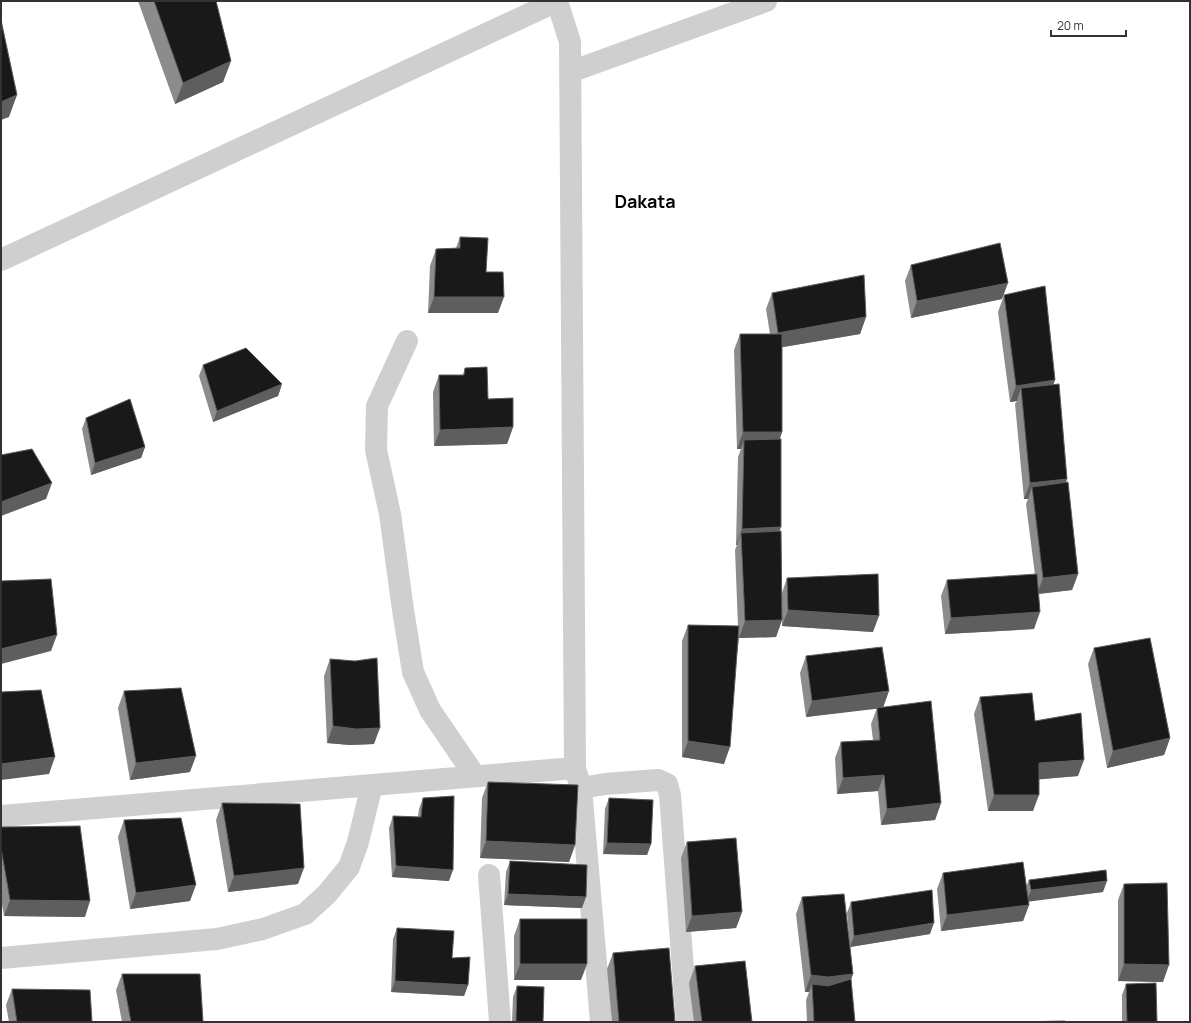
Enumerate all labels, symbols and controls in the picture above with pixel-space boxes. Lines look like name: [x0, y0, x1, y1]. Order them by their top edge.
scale bar: [1051, 12, 1126, 38]
text: 20 m: [1057, 17, 1084, 34]
district label: Dakata: [614, 189, 676, 213]

